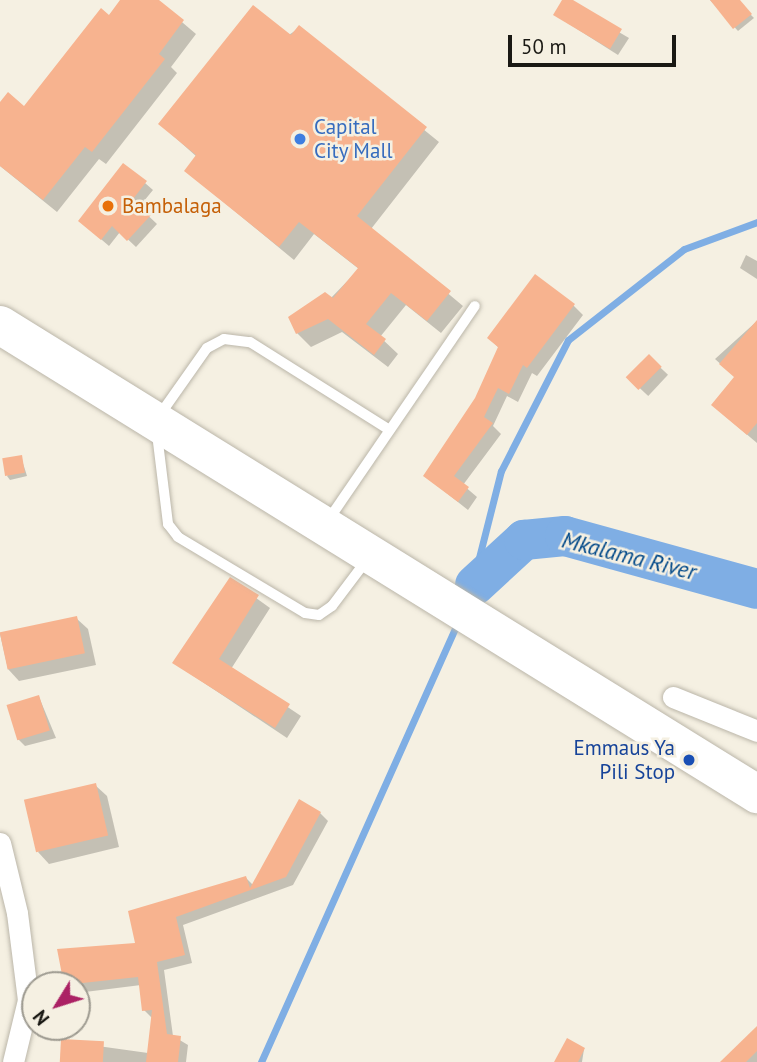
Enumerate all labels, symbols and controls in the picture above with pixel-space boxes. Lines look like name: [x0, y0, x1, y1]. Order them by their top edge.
scale bar: [512, 21, 680, 65]
text: 50 m: [521, 33, 567, 60]
place label: Capital City Mall: [314, 114, 393, 164]
marker: Capital City Mall: [292, 131, 308, 147]
place label: Bambalaga: [122, 193, 222, 219]
marker: Bambalaga: [100, 198, 116, 214]
water label: Mkalama River: [559, 526, 699, 586]
place label: Emmaus Ya Pili Stop: [573, 735, 675, 785]
marker: Emmaus Ya Pili Stop: [681, 752, 697, 768]
north arrow: [21, 971, 91, 1041]
text: N: [28, 1005, 54, 1030]

